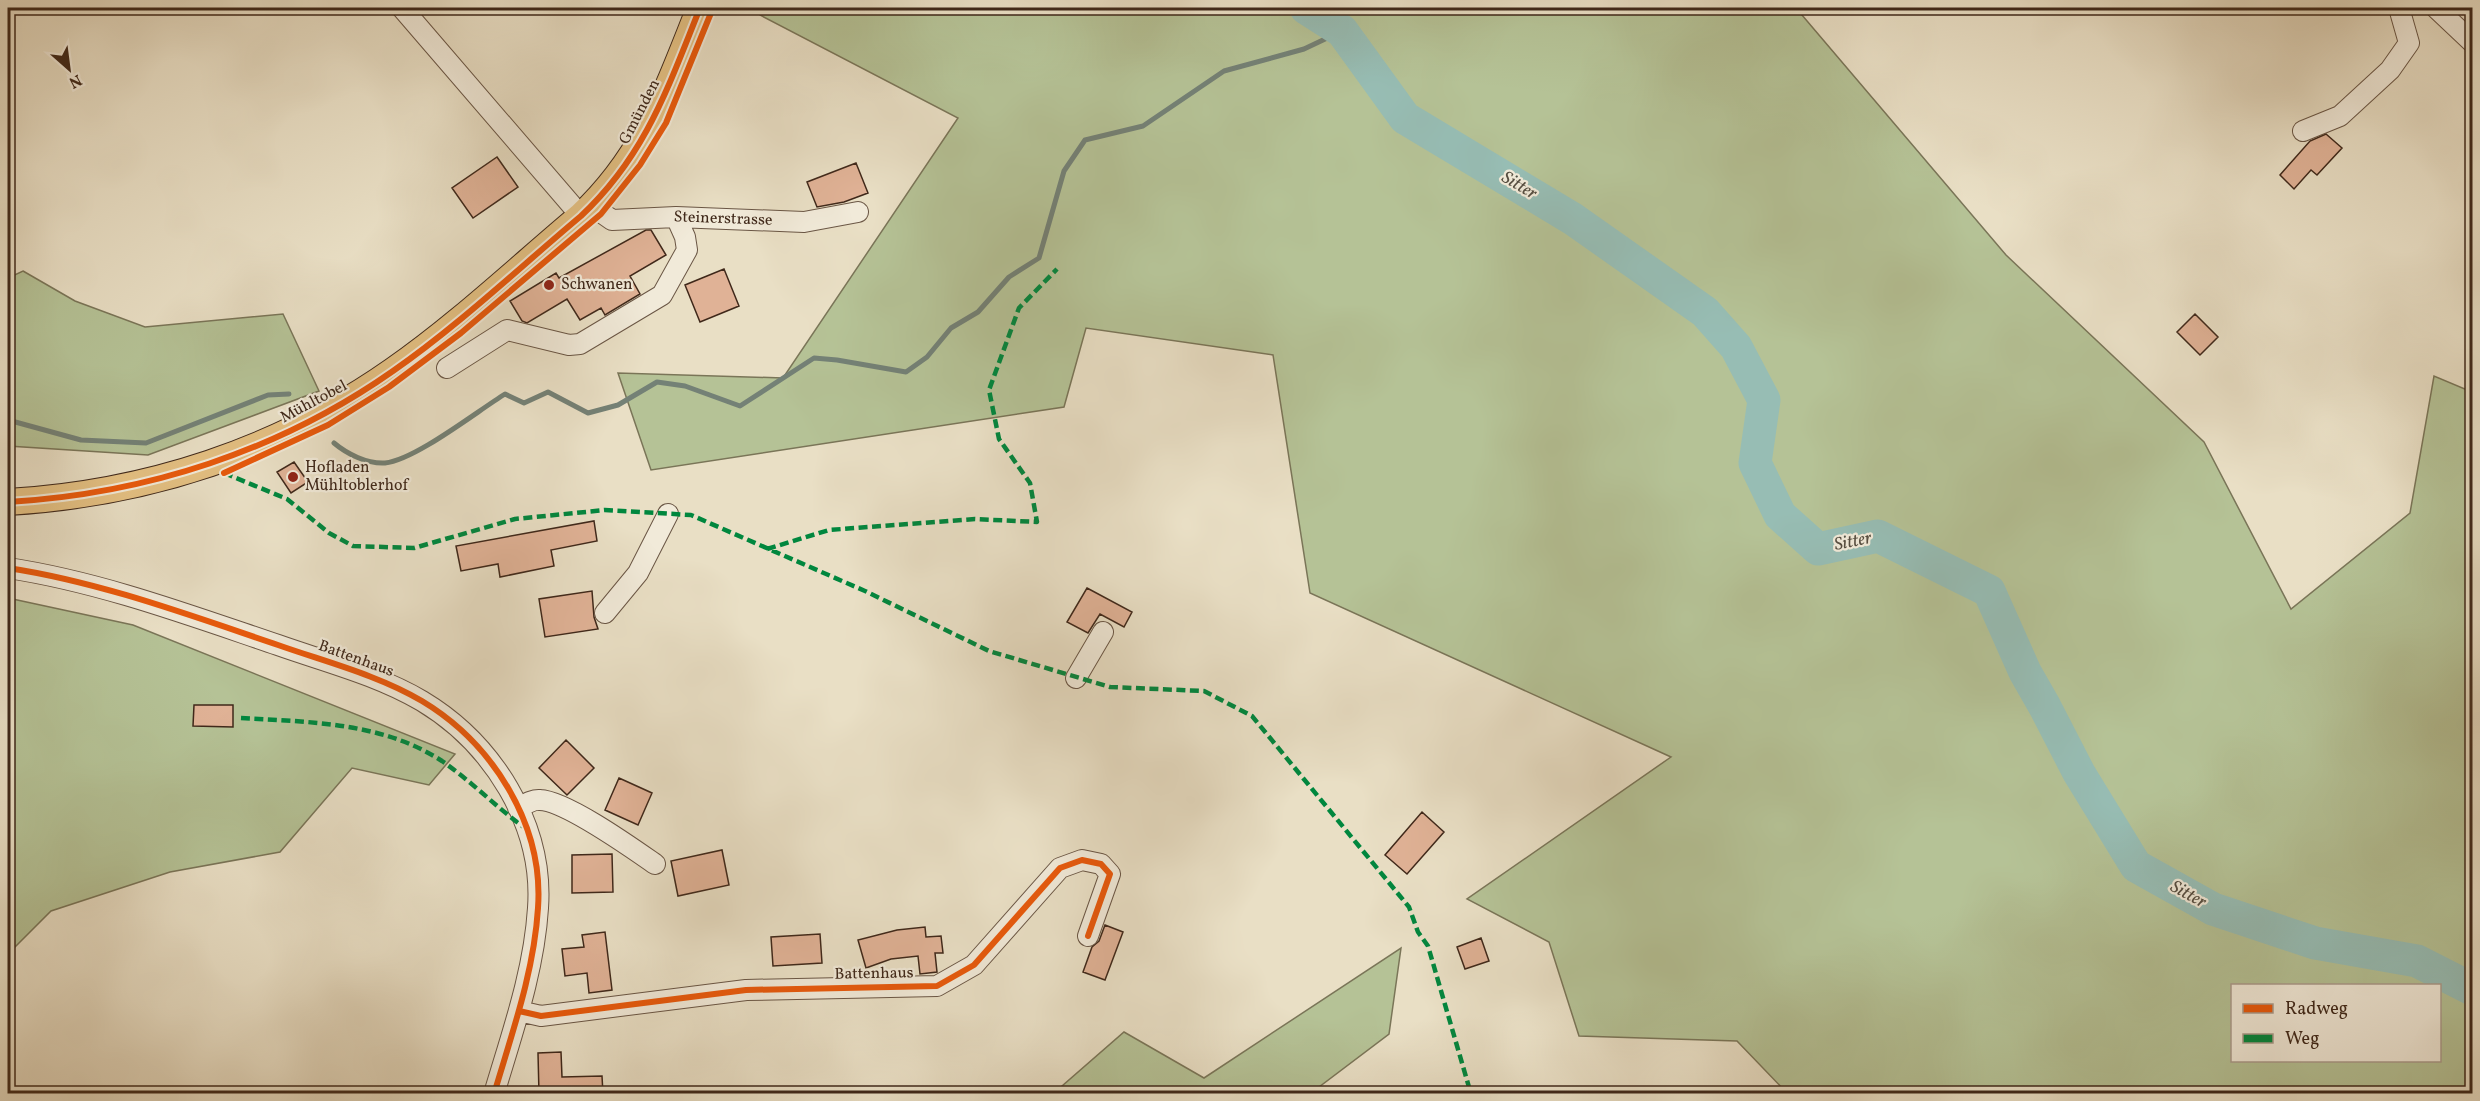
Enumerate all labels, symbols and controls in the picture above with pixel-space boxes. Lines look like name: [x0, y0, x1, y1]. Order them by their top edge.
north arrow: [39, 39, 99, 99]
text: N: [64, 68, 85, 93]
street label: Gmünden: [614, 76, 666, 148]
water label: Sitter: [1496, 166, 1542, 207]
street label: Steinerstrasse: [673, 206, 773, 232]
place label: Schwanen: [561, 274, 633, 296]
marker: Schwanen: [542, 278, 556, 292]
street label: Mühltobel: [277, 375, 352, 429]
place label: Hofladen Mühltoblerhof: [305, 457, 409, 497]
marker: Hofladen Mühltoblerhof: [286, 470, 300, 484]
water label: Sitter: [1832, 526, 1874, 558]
street label: Battenhaus: [315, 635, 397, 683]
water label: Sitter: [2165, 875, 2211, 915]
street label: Battenhaus: [834, 962, 914, 986]
legend: [2231, 984, 2441, 1062]
text: Radweg: [2285, 997, 2348, 1022]
text: Weg: [2285, 1027, 2319, 1052]

